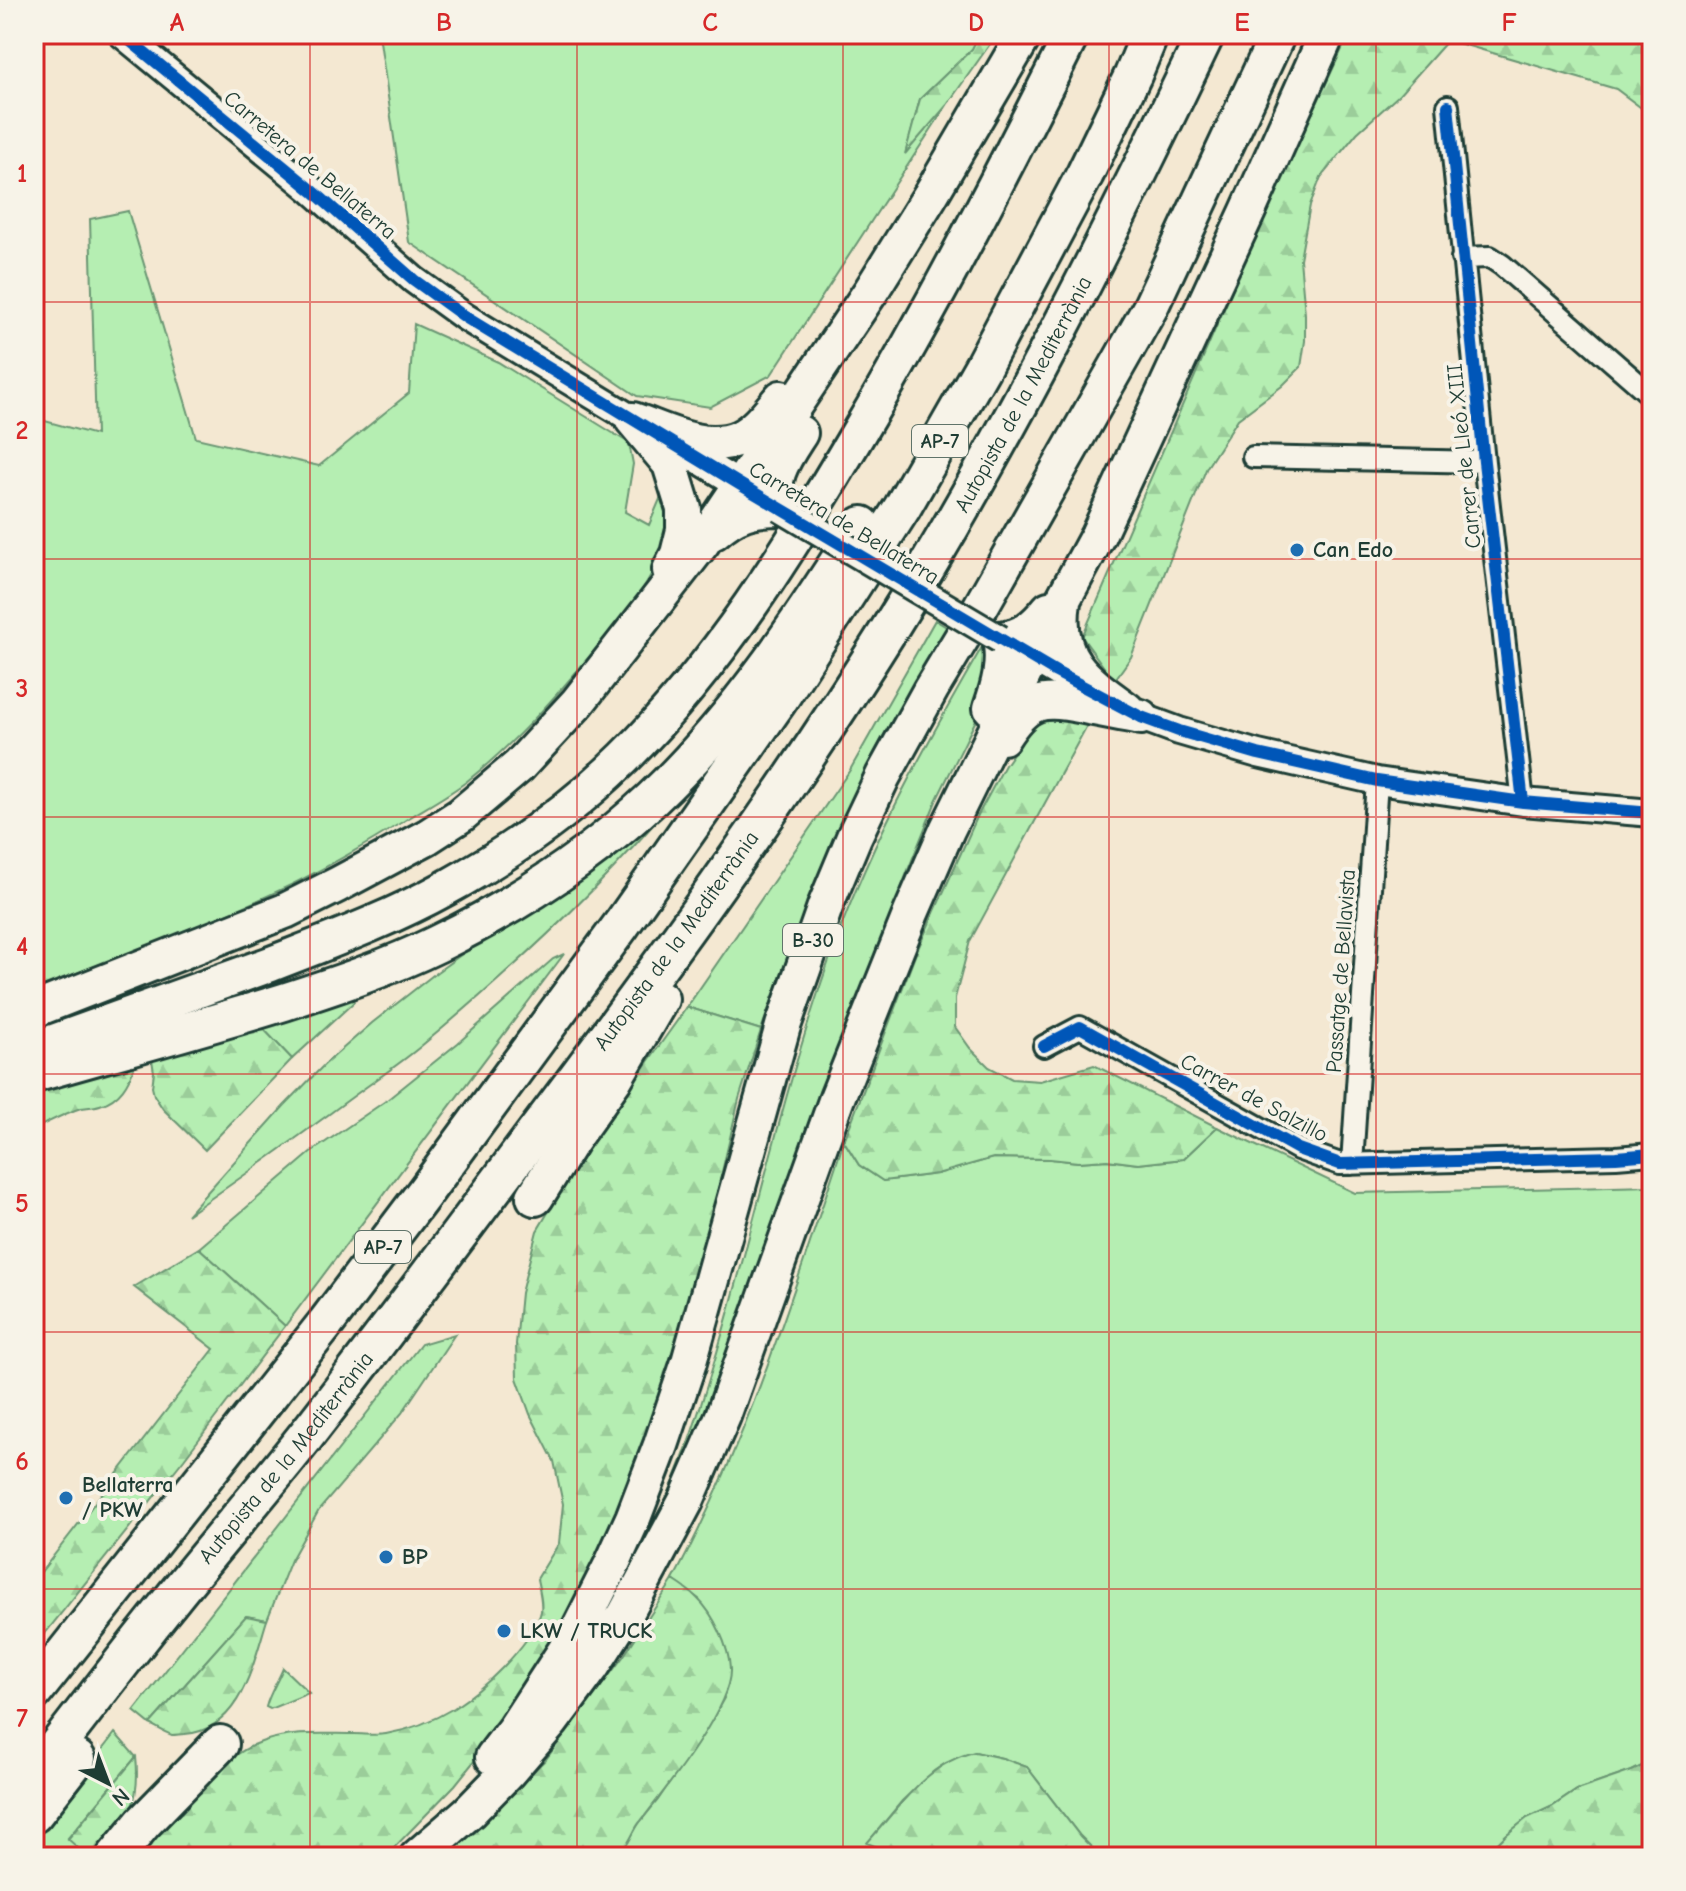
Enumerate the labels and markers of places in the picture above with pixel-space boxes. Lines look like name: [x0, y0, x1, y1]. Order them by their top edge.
place label: Can Edo: [1313, 537, 1393, 563]
marker: Can Edo: [1288, 541, 1306, 559]
place label: Bellaterra / PKW: [82, 1472, 174, 1523]
marker: Bellaterra / PKW: [57, 1489, 75, 1507]
place label: BP: [402, 1544, 428, 1570]
marker: BP: [377, 1548, 395, 1566]
place label: LKW / TRUCK: [520, 1618, 652, 1644]
marker: LKW / TRUCK: [495, 1622, 513, 1640]

